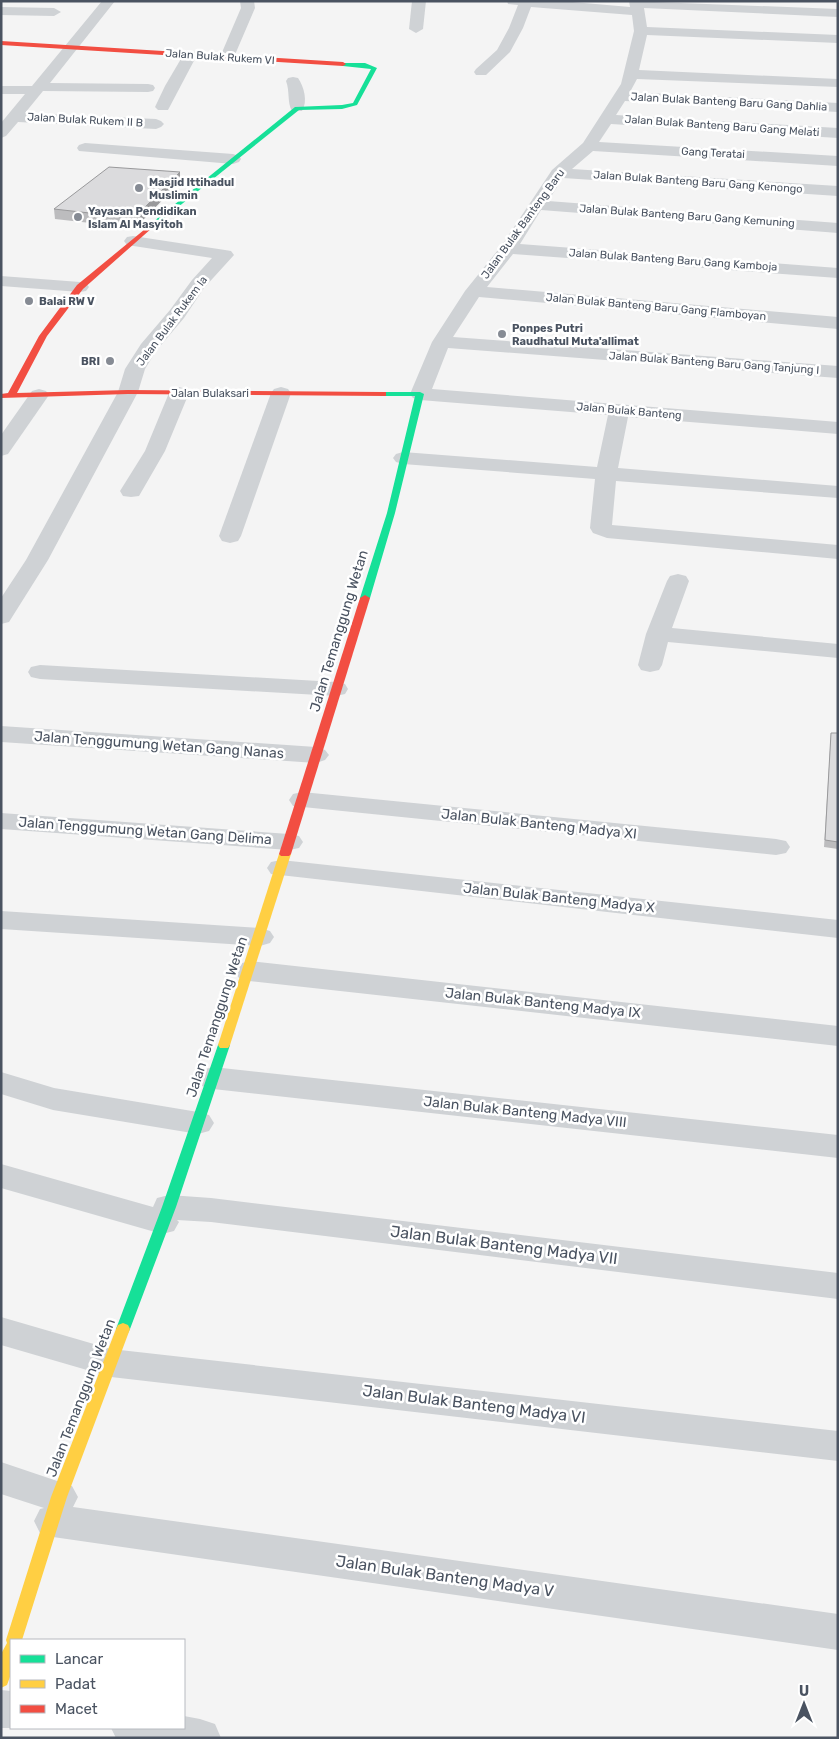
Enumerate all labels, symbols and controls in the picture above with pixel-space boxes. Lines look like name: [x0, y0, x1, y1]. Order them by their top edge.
street label: Jalan Bulak Rukem VI: [165, 47, 275, 67]
street label: Jalan Bulak Banteng Baru Gang Dahlia: [630, 90, 828, 114]
street label: Jalan Bulak Rukem II B: [27, 110, 143, 130]
street label: Jalan Bulak Banteng Baru Gang Melati: [624, 113, 820, 139]
street label: Gang Teratai: [681, 145, 745, 161]
street label: Jalan Bulak Banteng Baru: [479, 166, 567, 282]
street label: Jalan Bulak Banteng Baru Gang Kenongo: [593, 168, 803, 196]
place label: Masjid Ittihadul Muslimin: [149, 176, 234, 202]
marker: Masjid Ittihadul Muslimin: [133, 182, 145, 194]
street label: Jalan Bulak Banteng Baru Gang Kemuning: [579, 202, 795, 230]
place label: Yayasan Pendidikan Islam Al Masyitoh: [88, 205, 197, 231]
marker: Yayasan Pendidikan Islam Al Masyitoh: [72, 211, 84, 223]
street label: Jalan Bulak Banteng Baru Gang Kamboja: [568, 246, 778, 274]
street label: Jalan Bulak Rukem Ia: [134, 274, 210, 368]
street label: Jalan Bulak Banteng Baru Gang Flamboyan: [545, 291, 767, 323]
marker: Balai RW V: [23, 295, 35, 307]
place label: Balai RW V: [39, 295, 95, 308]
place label: Ponpes Putri Raudhatul Muta'allimat: [512, 322, 639, 348]
marker: Ponpes Putri Raudhatul Muta'allimat: [496, 328, 508, 340]
street label: Jalan Bulak Banteng Baru Gang Tanjung I: [608, 349, 820, 377]
place label: BRI: [81, 355, 100, 368]
marker: BRI: [104, 355, 116, 367]
street label: Jalan Bulaksari: [171, 387, 249, 400]
street label: Jalan Bulak Banteng: [576, 400, 682, 422]
street label: Jalan Temanggung Wetan: [306, 548, 372, 714]
street label: Jalan Tenggumung Wetan Gang Nanas: [33, 728, 285, 762]
street label: Jalan Bulak Banteng Madya XI: [440, 805, 638, 843]
street label: Jalan Tenggumung Wetan Gang Delima: [18, 814, 272, 848]
street label: Jalan Bulak Banteng Madya X: [462, 879, 656, 917]
street label: Jalan Temanggung Wetan: [183, 934, 251, 1100]
street label: Jalan Bulak Banteng Madya IX: [444, 984, 642, 1022]
street label: Jalan Bulak Banteng Madya VIII: [423, 1093, 627, 1131]
street label: Jalan Bulak Banteng Madya VII: [389, 1222, 619, 1268]
street label: Jalan Temanggung Wetan: [43, 1316, 119, 1480]
street label: Jalan Bulak Banteng Madya VI: [361, 1381, 587, 1427]
street label: Jalan Bulak Banteng Madya V: [335, 1551, 555, 1601]
legend: [10, 1639, 185, 1729]
text: Lancar: [55, 1650, 103, 1668]
text: Padat: [55, 1675, 96, 1693]
north arrow: [779, 1679, 829, 1729]
text: U: [799, 1683, 809, 1700]
text: Macet: [55, 1700, 98, 1718]

